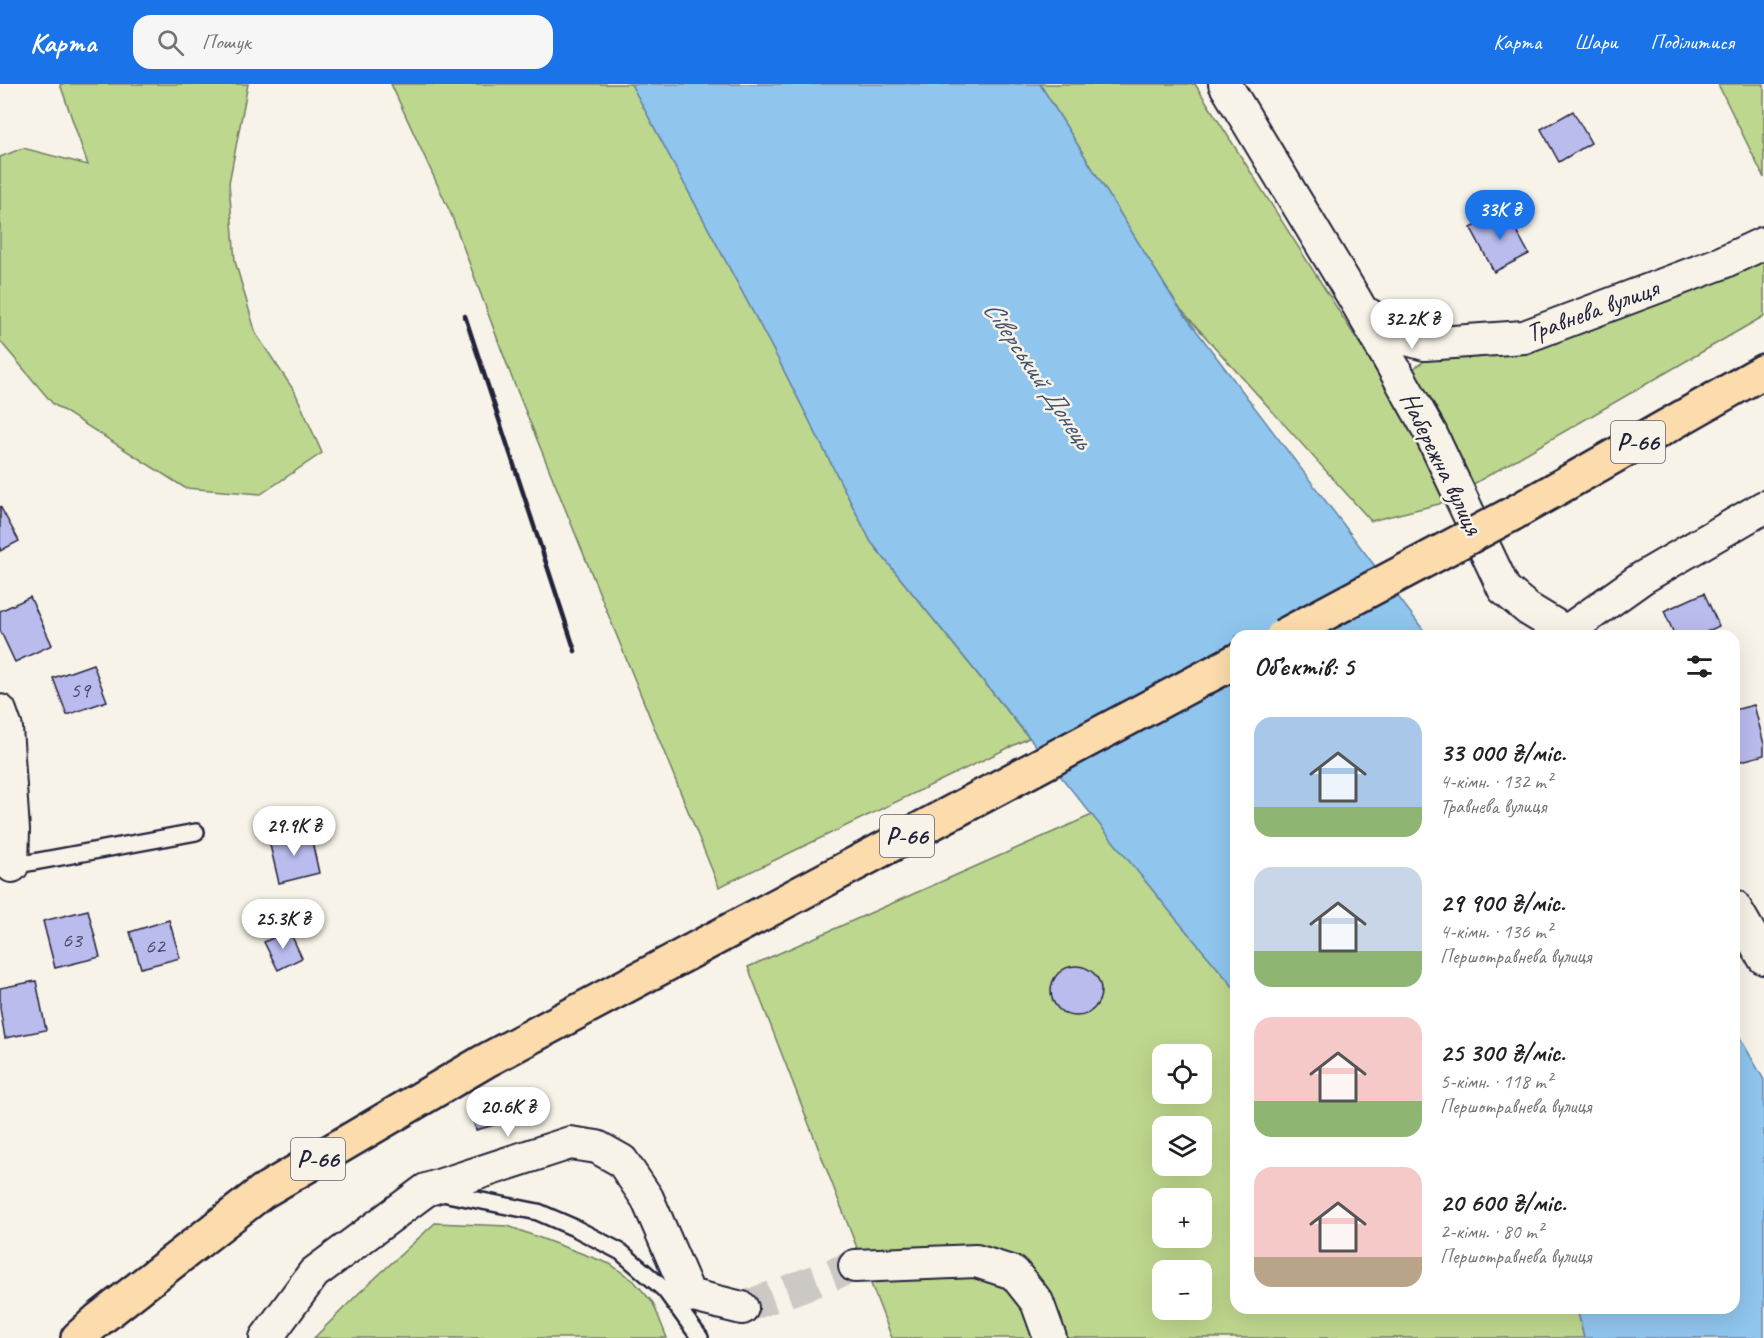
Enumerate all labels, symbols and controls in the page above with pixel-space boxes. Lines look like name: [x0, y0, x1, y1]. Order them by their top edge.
search box: [133, 15, 553, 69]
text: Карта: [30, 25, 97, 60]
icon: search: [154, 26, 187, 59]
text: Пошук: [202, 28, 251, 56]
text: Карта: [1493, 29, 1541, 55]
text: Шари: [1574, 29, 1618, 55]
text: Поділитися: [1651, 29, 1734, 55]
pin: 33K ₴: [1458, 190, 1542, 241]
text: 33K ₴: [1479, 197, 1521, 222]
street label: Травнева вулиця: [1522, 271, 1665, 350]
water label: Сіверський Донець: [976, 294, 1101, 457]
pin: 32.2K ₴: [1357, 299, 1467, 350]
text: 32.2K ₴: [1384, 306, 1440, 331]
street label: Набережна вулиця: [1393, 386, 1491, 542]
road number: Р-66: [1611, 421, 1665, 463]
text: Об’єктів: 5: [1254, 650, 1354, 683]
icon: filters: [1683, 650, 1716, 683]
house number: 59: [70, 676, 92, 704]
text: 33 000 ₴/міс.: [1440, 736, 1566, 769]
icon: home: [1302, 741, 1374, 813]
text: 4-кімн. · 132 m²: [1440, 769, 1552, 794]
text: Травнева вулиця: [1440, 794, 1546, 819]
pin: 29.9K ₴: [239, 806, 349, 857]
text: 29.9K ₴: [267, 813, 321, 838]
road number: Р-66: [880, 815, 934, 857]
text: 29 900 ₴/міс.: [1440, 886, 1565, 919]
icon: home: [1302, 891, 1374, 963]
pin: 25.3K ₴: [228, 899, 338, 950]
text: 25.3K ₴: [256, 906, 310, 931]
text: 4-кімн. · 136 m²: [1440, 919, 1552, 944]
house number: 63: [62, 926, 84, 954]
house number: 62: [145, 932, 167, 960]
text: Першотравнева вулиця: [1440, 944, 1591, 969]
text: 25 300 ₴/міс.: [1440, 1036, 1565, 1069]
icon: home: [1302, 1041, 1374, 1113]
map controls: [1152, 1044, 1212, 1320]
button: locate: [1152, 1044, 1212, 1104]
text: 5-кімн. · 118 m²: [1440, 1069, 1552, 1094]
pin: 20.6K ₴: [453, 1087, 563, 1138]
text: 20.6K ₴: [480, 1094, 536, 1119]
text: Першотравнева вулиця: [1440, 1094, 1591, 1119]
button: layers: [1152, 1116, 1212, 1176]
road number: Р-66: [291, 1138, 345, 1180]
text: 20 600 ₴/міс.: [1440, 1186, 1566, 1219]
button: +: [1152, 1188, 1212, 1248]
icon: home: [1302, 1191, 1374, 1263]
text: 2-кімн. · 80 m²: [1440, 1219, 1543, 1244]
text: Першотравнева вулиця: [1440, 1244, 1591, 1269]
button: −: [1152, 1260, 1212, 1320]

